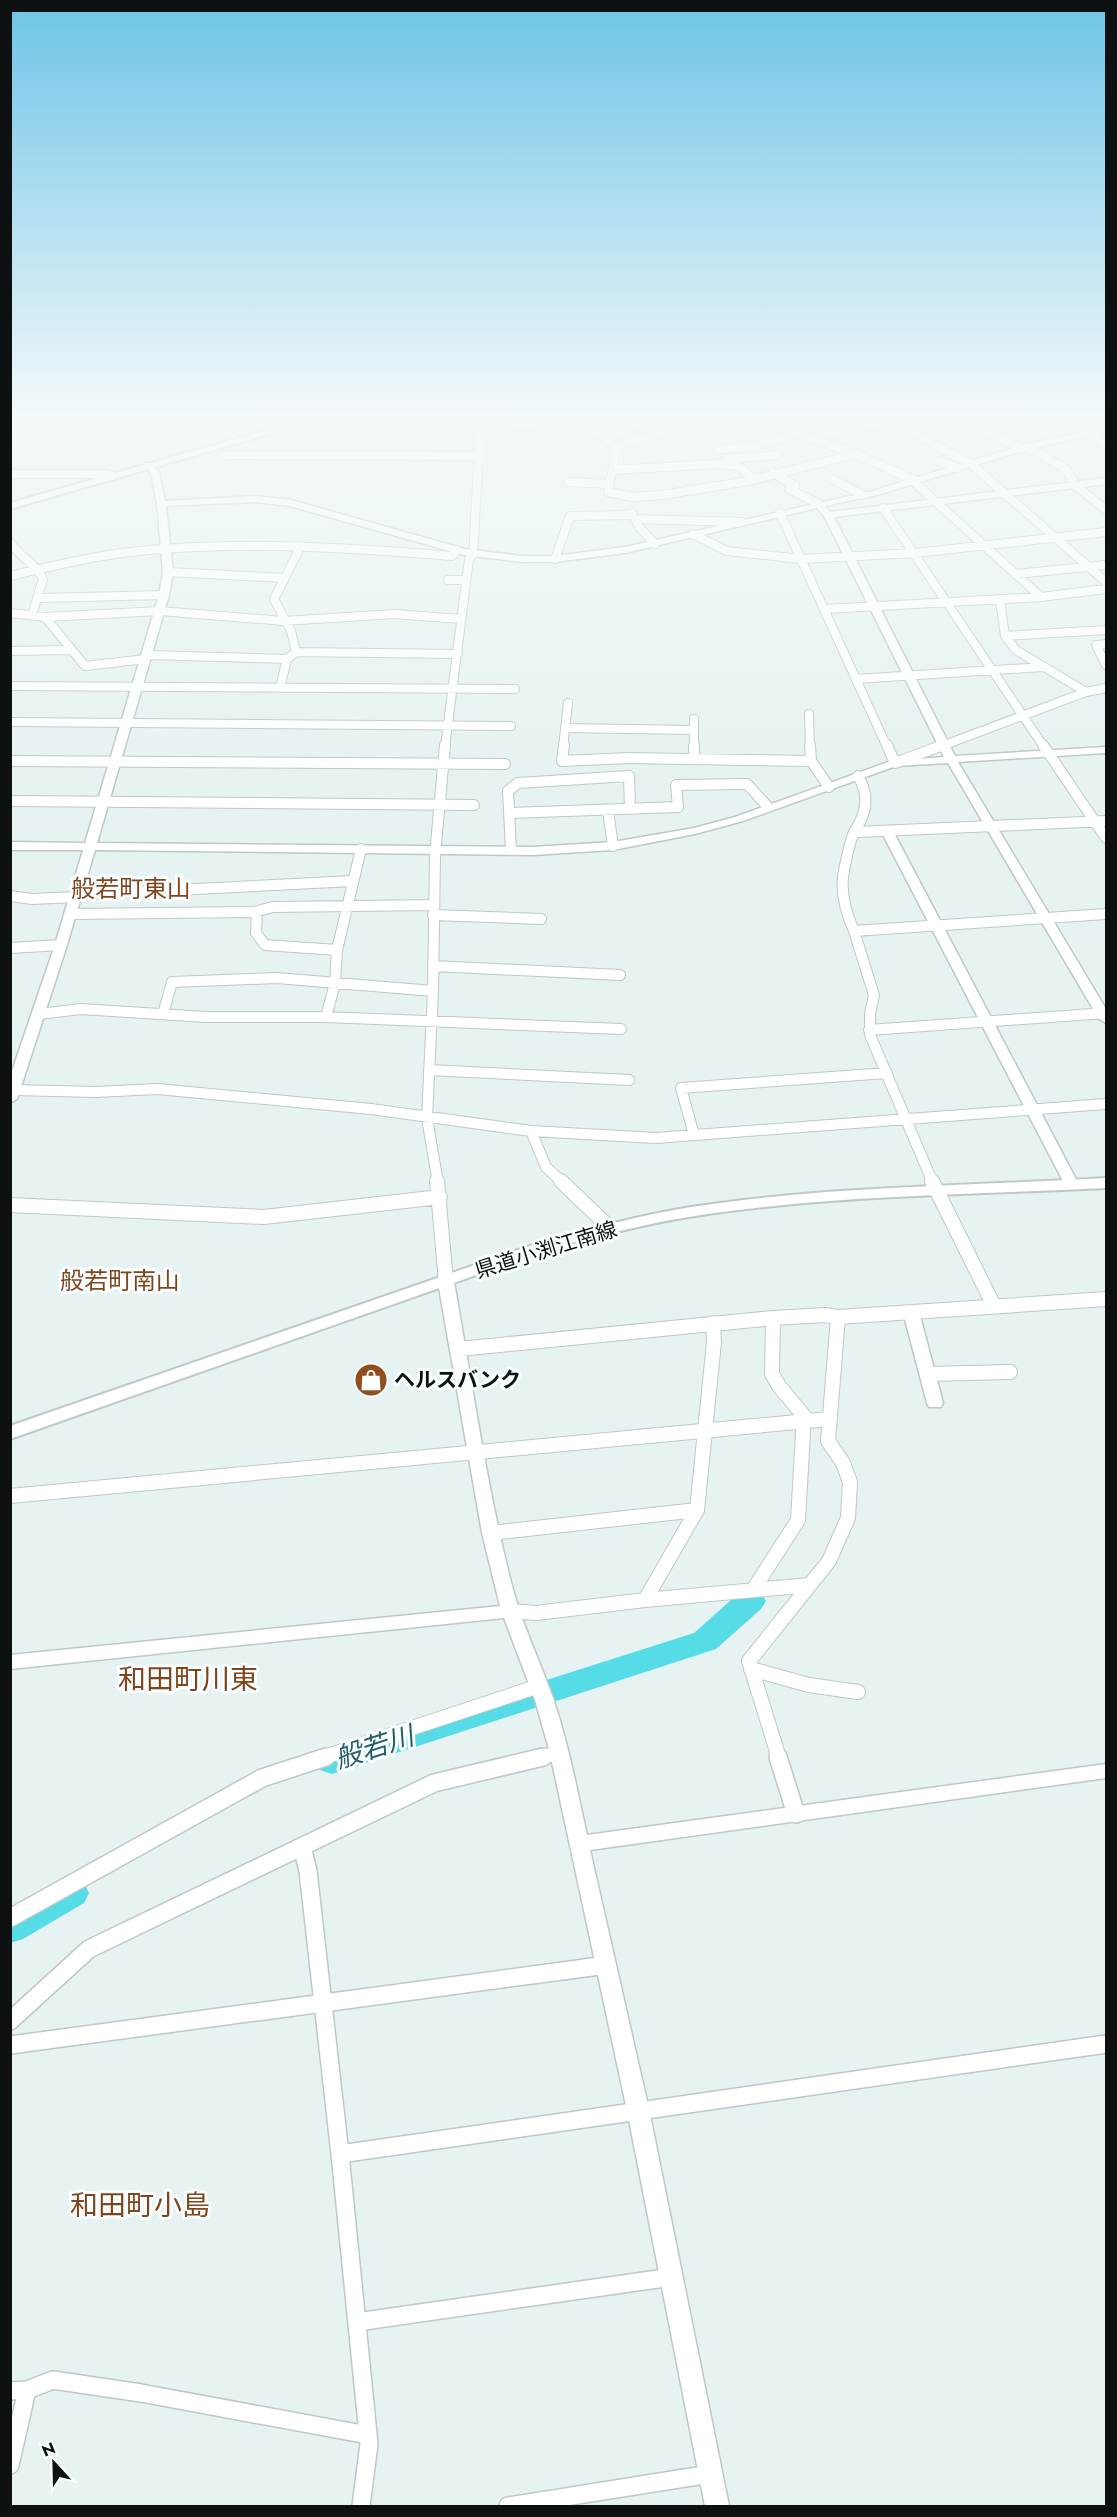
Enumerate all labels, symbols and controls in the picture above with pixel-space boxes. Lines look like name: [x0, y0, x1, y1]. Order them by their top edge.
district label: 般若町東山: [71, 871, 191, 906]
street label: 県道小渕江南線: [471, 1214, 621, 1286]
district label: 般若町南山: [60, 1263, 180, 1298]
shop icon: ヘルスバンク: [353, 1362, 389, 1398]
place label: ヘルスバンク: [394, 1365, 521, 1395]
district label: 和田町川東: [118, 1659, 258, 1700]
water label: 般若川: [329, 1715, 421, 1778]
district label: 和田町小島: [70, 2185, 210, 2226]
north arrow: [24, 2433, 84, 2493]
text: N: [38, 2437, 59, 2463]

